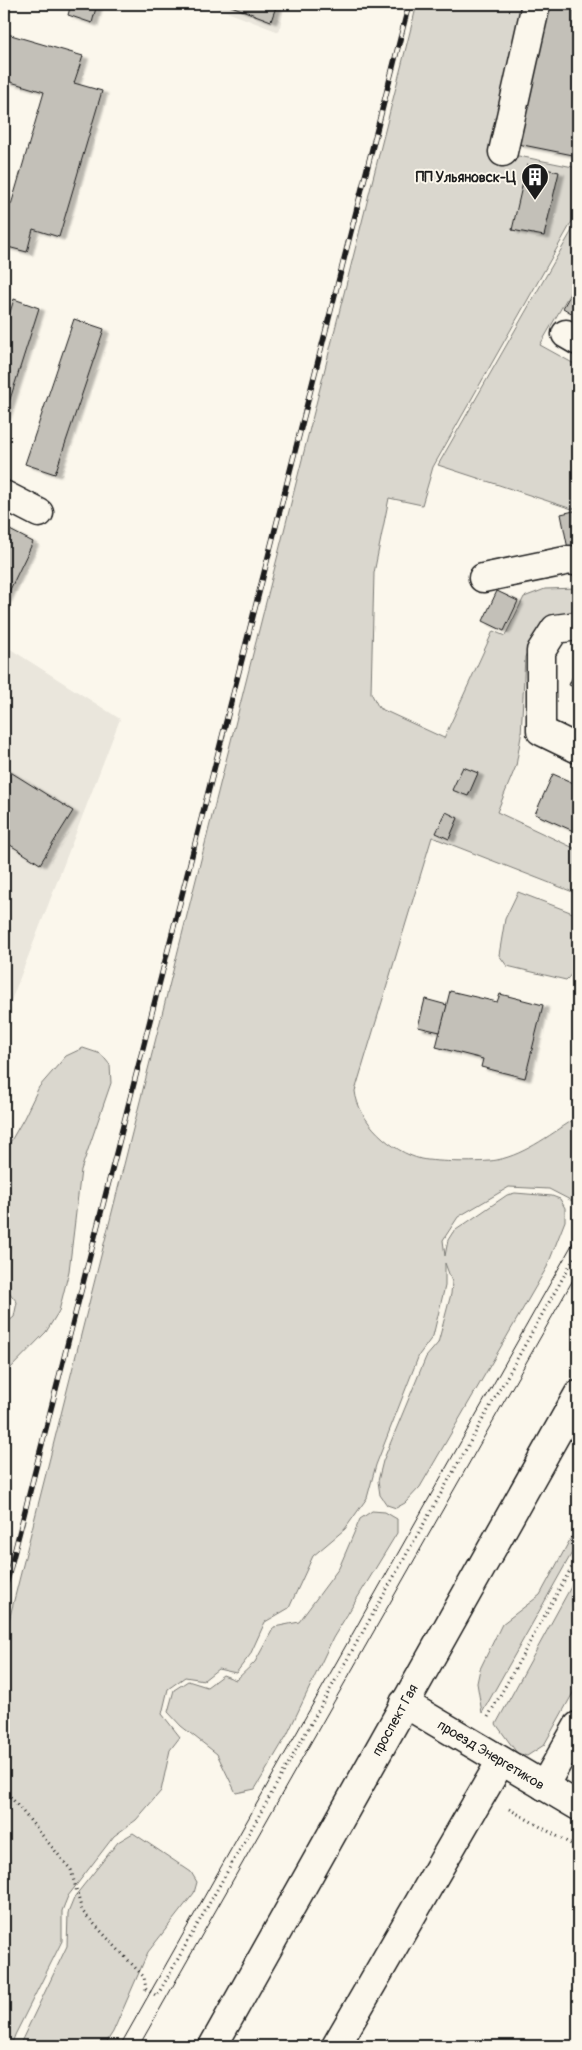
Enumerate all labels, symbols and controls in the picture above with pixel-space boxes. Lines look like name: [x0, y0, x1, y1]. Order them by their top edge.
building icon: ПП Ульяновск-Ц: [520, 162, 550, 201]
place label: ПП Ульяновск-Ц: [416, 169, 516, 186]
street label: проспект Гая: [368, 1681, 422, 1759]
street label: проезд Энергетиков: [434, 1716, 548, 1794]

